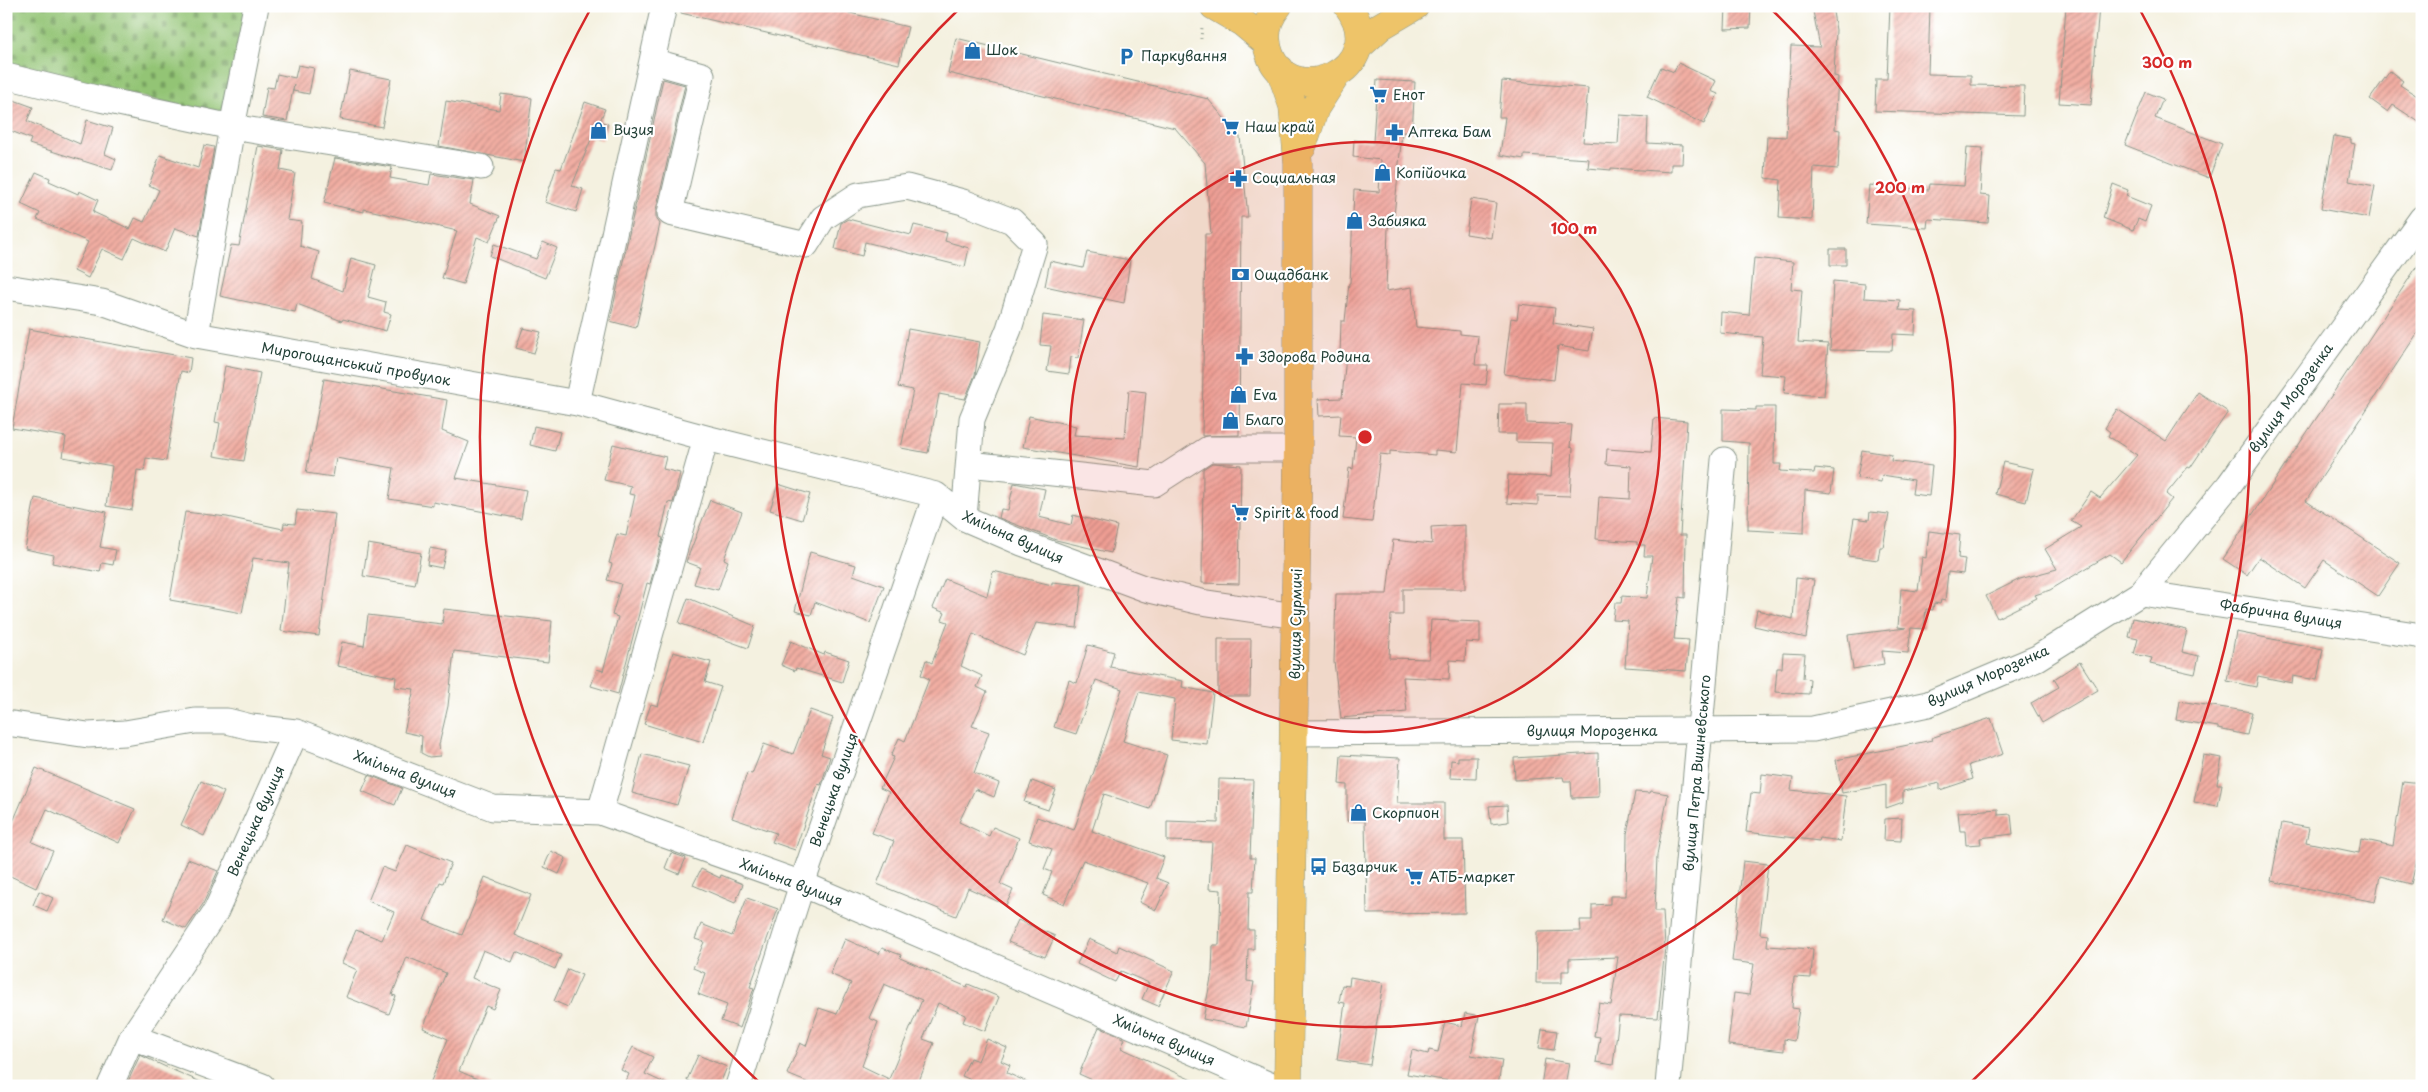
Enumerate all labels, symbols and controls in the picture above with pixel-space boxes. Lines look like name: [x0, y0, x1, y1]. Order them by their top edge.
place label: Шок: [986, 39, 1018, 60]
shop icon: Шок: [962, 40, 982, 60]
place label: Паркування: [1141, 45, 1227, 66]
parking icon: Паркування: [1117, 46, 1137, 66]
text: 300 m: [2142, 50, 2192, 73]
place label: Енот: [1393, 84, 1425, 105]
supermarket icon: Енот: [1369, 85, 1389, 105]
place label: Наш край: [1245, 116, 1315, 137]
supermarket icon: Наш край: [1221, 117, 1241, 137]
place label: Визия: [613, 119, 654, 140]
shop icon: Визия: [589, 120, 609, 140]
place label: Аптека Бам: [1408, 121, 1492, 142]
pharmacy icon: Аптека Бам: [1384, 122, 1404, 142]
place label: Копійочка: [1396, 162, 1467, 183]
shop icon: Копійочка: [1372, 163, 1392, 183]
place label: Социальная: [1252, 167, 1336, 188]
pharmacy icon: Социальная: [1228, 168, 1248, 188]
text: 200 m: [1875, 175, 1925, 198]
place label: Забияка: [1368, 210, 1427, 231]
shop icon: Забияка: [1345, 211, 1365, 231]
text: 100 m: [1551, 216, 1597, 239]
place label: Ощадбанк: [1254, 264, 1329, 285]
bank icon: Ощадбанк: [1230, 265, 1250, 285]
street label: Мирогощанський провулок: [260, 337, 453, 391]
street label: вулиця Морозенка: [2244, 338, 2338, 457]
place label: Здорова Родина: [1258, 346, 1371, 367]
pharmacy icon: Здорова Родина: [1235, 347, 1255, 367]
place label: Eva: [1253, 384, 1278, 405]
shop icon: Eva: [1229, 385, 1249, 405]
place label: Благо: [1245, 409, 1284, 430]
shop icon: Благо: [1221, 410, 1241, 430]
centre of rings: [1356, 428, 1374, 446]
place label: Spirit & food: [1254, 502, 1339, 523]
supermarket icon: Spirit & food: [1230, 503, 1250, 523]
street label: Хмільна вулиця: [959, 505, 1067, 568]
street label: вулиця Сурмичі: [1284, 568, 1307, 680]
street label: Фабрична вулиця: [2219, 593, 2344, 634]
street label: вулиця Морозенка: [1924, 639, 2052, 712]
street label: вулиця Петра Вишневського: [1677, 674, 1716, 872]
street label: вулиця Морозенка: [1526, 720, 1658, 741]
street label: Венецька вулиця: [804, 730, 863, 850]
street label: Хмільна вулиця: [351, 744, 460, 803]
street label: Венецька вулиця: [222, 762, 289, 880]
place label: Скорпион: [1372, 802, 1439, 823]
shop icon: Скорпион: [1348, 803, 1368, 823]
street label: Хмільна вулиця: [737, 852, 846, 911]
place label: Базарчик: [1332, 856, 1398, 877]
bus stop icon: Базарчик: [1308, 857, 1328, 877]
place label: АТБ-маркет: [1429, 866, 1515, 887]
supermarket icon: АТБ-маркет: [1405, 867, 1425, 887]
street label: Хмільна вулиця: [1110, 1009, 1218, 1070]

